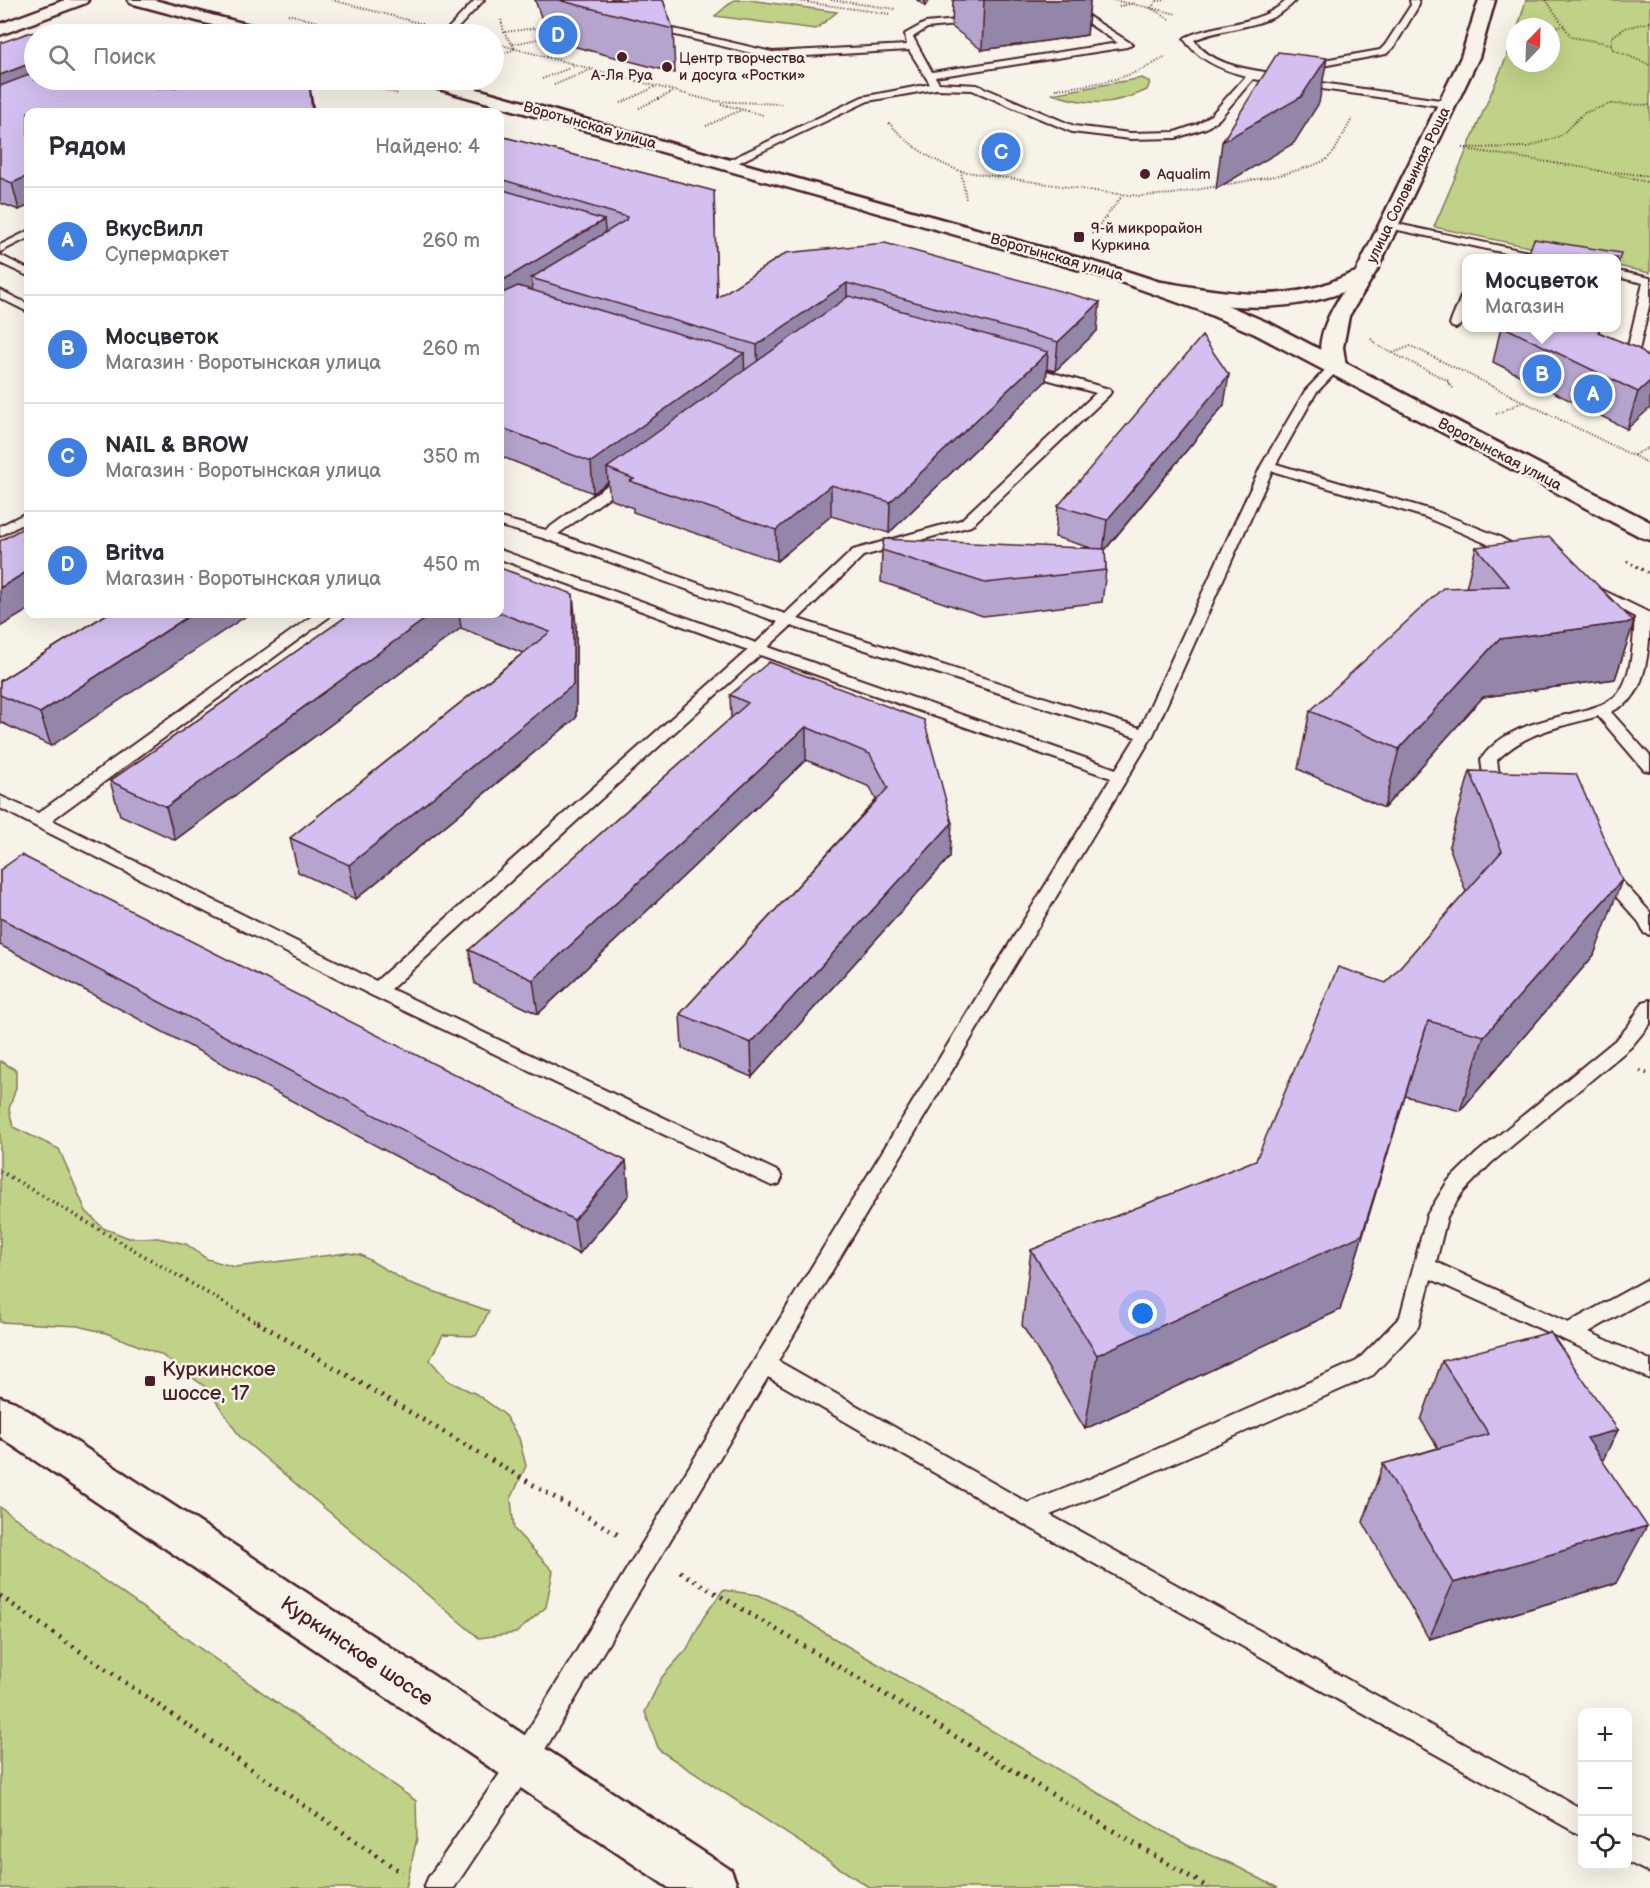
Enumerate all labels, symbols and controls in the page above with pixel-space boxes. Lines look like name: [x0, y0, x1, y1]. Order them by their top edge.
pin: D: [538, 12, 578, 57]
north arrow: [1506, 18, 1560, 72]
search box: [24, 24, 504, 90]
icon: search: [45, 41, 78, 74]
text: Поиск: [93, 44, 156, 71]
place label: Центр творчества и досуга «Ростки»: [679, 49, 805, 85]
marker: А-Ля Руа: [615, 50, 629, 64]
marker: Центр творчества и досуга «Ростки»: [660, 60, 674, 74]
place label: А-Ля Руа: [590, 66, 653, 85]
street label: Воротынская улица: [521, 97, 659, 154]
street label: улица Соловьиная Роща: [1362, 104, 1455, 267]
pin: C: [982, 130, 1020, 174]
text: Рядом: [48, 132, 126, 163]
text: Найдено: 4: [375, 135, 480, 159]
place label: Aqualim: [1157, 165, 1211, 184]
marker: Aqualim: [1138, 167, 1152, 181]
text: ВкусВилл: [105, 216, 203, 243]
place label: 9-й микрорайон Куркина: [1091, 219, 1203, 255]
text: A: [61, 229, 74, 253]
text: 260 m: [422, 229, 480, 253]
street label: Воротынская улица: [988, 229, 1126, 286]
marker: 9-й микрорайон Куркина: [1072, 230, 1086, 244]
text: Супермаркет: [105, 243, 229, 267]
popup: [1462, 254, 1621, 332]
text: Мосцветок: [1485, 268, 1598, 295]
text: Магазин: [1485, 295, 1565, 319]
text: Мосцветок: [105, 324, 218, 351]
text: B: [60, 337, 75, 361]
text: 260 m: [422, 337, 480, 361]
text: Магазин · Воротынская улица: [105, 351, 381, 375]
pin: B: [1522, 352, 1562, 397]
pin: A: [1574, 372, 1612, 416]
street label: Воротынская улица: [1435, 414, 1565, 495]
text: NAIL & BROW: [105, 432, 248, 459]
text: C: [60, 445, 75, 469]
text: 350 m: [423, 445, 480, 469]
text: Магазин · Воротынская улица: [105, 459, 381, 483]
text: Britva: [105, 540, 165, 567]
text: D: [61, 553, 74, 577]
text: 450 m: [423, 553, 480, 577]
text: Магазин · Воротынская улица: [105, 567, 381, 591]
your location: [1128, 1299, 1157, 1328]
place label: Куркинское шоссе, 17: [162, 1357, 276, 1406]
marker: Куркинское шоссе, 17: [143, 1374, 157, 1388]
street label: Куркинское шоссе: [276, 1591, 438, 1712]
map controls: [1578, 1708, 1632, 1870]
button: +: [1578, 1708, 1632, 1762]
button: −: [1578, 1762, 1632, 1816]
button: locate: [1578, 1816, 1632, 1870]

